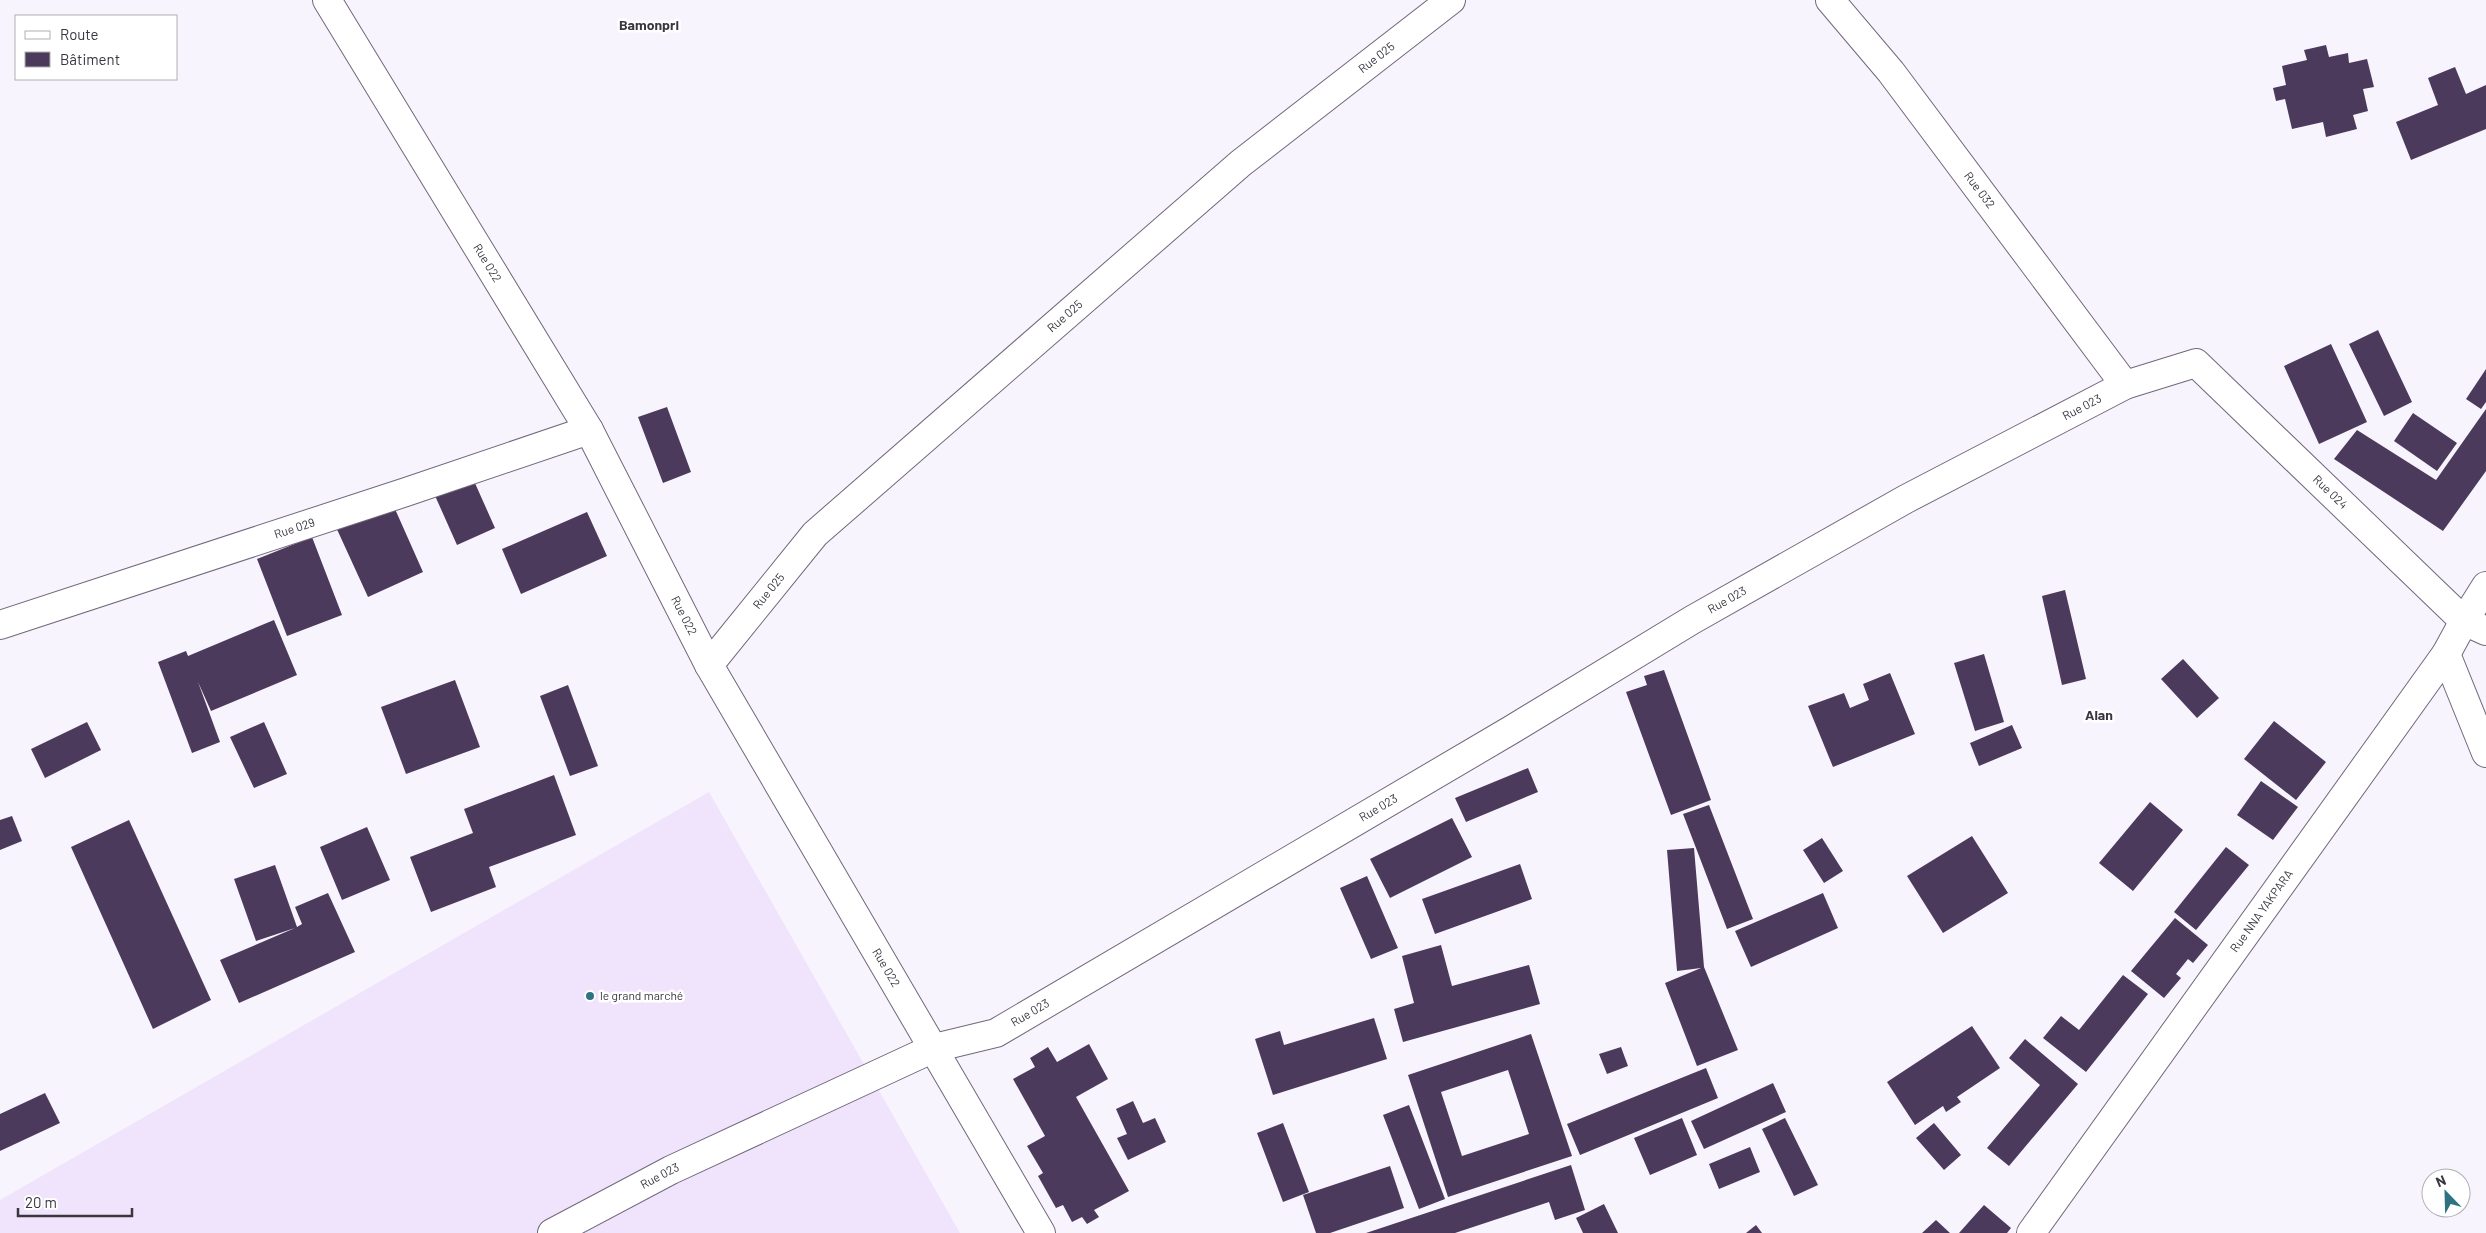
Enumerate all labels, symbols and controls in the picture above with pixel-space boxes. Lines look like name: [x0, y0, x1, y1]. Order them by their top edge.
legend: [15, 15, 178, 80]
district label: Bamonpri: [619, 16, 679, 33]
text: Route: [60, 25, 99, 43]
street label: Rue 025: [1355, 39, 1397, 75]
text: Bâtiment: [60, 50, 120, 68]
street label: Rue 032: [1962, 169, 1998, 211]
street label: Rue 022: [471, 241, 505, 284]
street label: Rue 025: [1044, 296, 1085, 335]
street label: Rue 023: [2060, 391, 2103, 422]
street label: Rue 024: [2311, 472, 2351, 511]
street label: Rue 029: [272, 514, 316, 541]
street label: Rue 025: [749, 570, 787, 611]
street label: Rue 023: [1705, 583, 1748, 616]
street label: Rue 022: [669, 593, 701, 637]
district label: Alan: [2085, 706, 2113, 723]
street label: Rue 023: [1356, 790, 1399, 824]
street label: Rue NNA YAKPARA: [2227, 867, 2295, 954]
street label: Rue 022: [870, 945, 903, 989]
place label: le grand marché: [600, 988, 683, 1002]
marker: le grand marché: [584, 990, 596, 1002]
street label: Rue 023: [1008, 995, 1051, 1029]
street label: Rue 023: [638, 1159, 681, 1191]
north arrow: [2421, 1168, 2471, 1218]
text: N: [2433, 1171, 2448, 1190]
scale bar: [18, 1186, 131, 1218]
text: 20 m: [25, 1193, 57, 1211]

